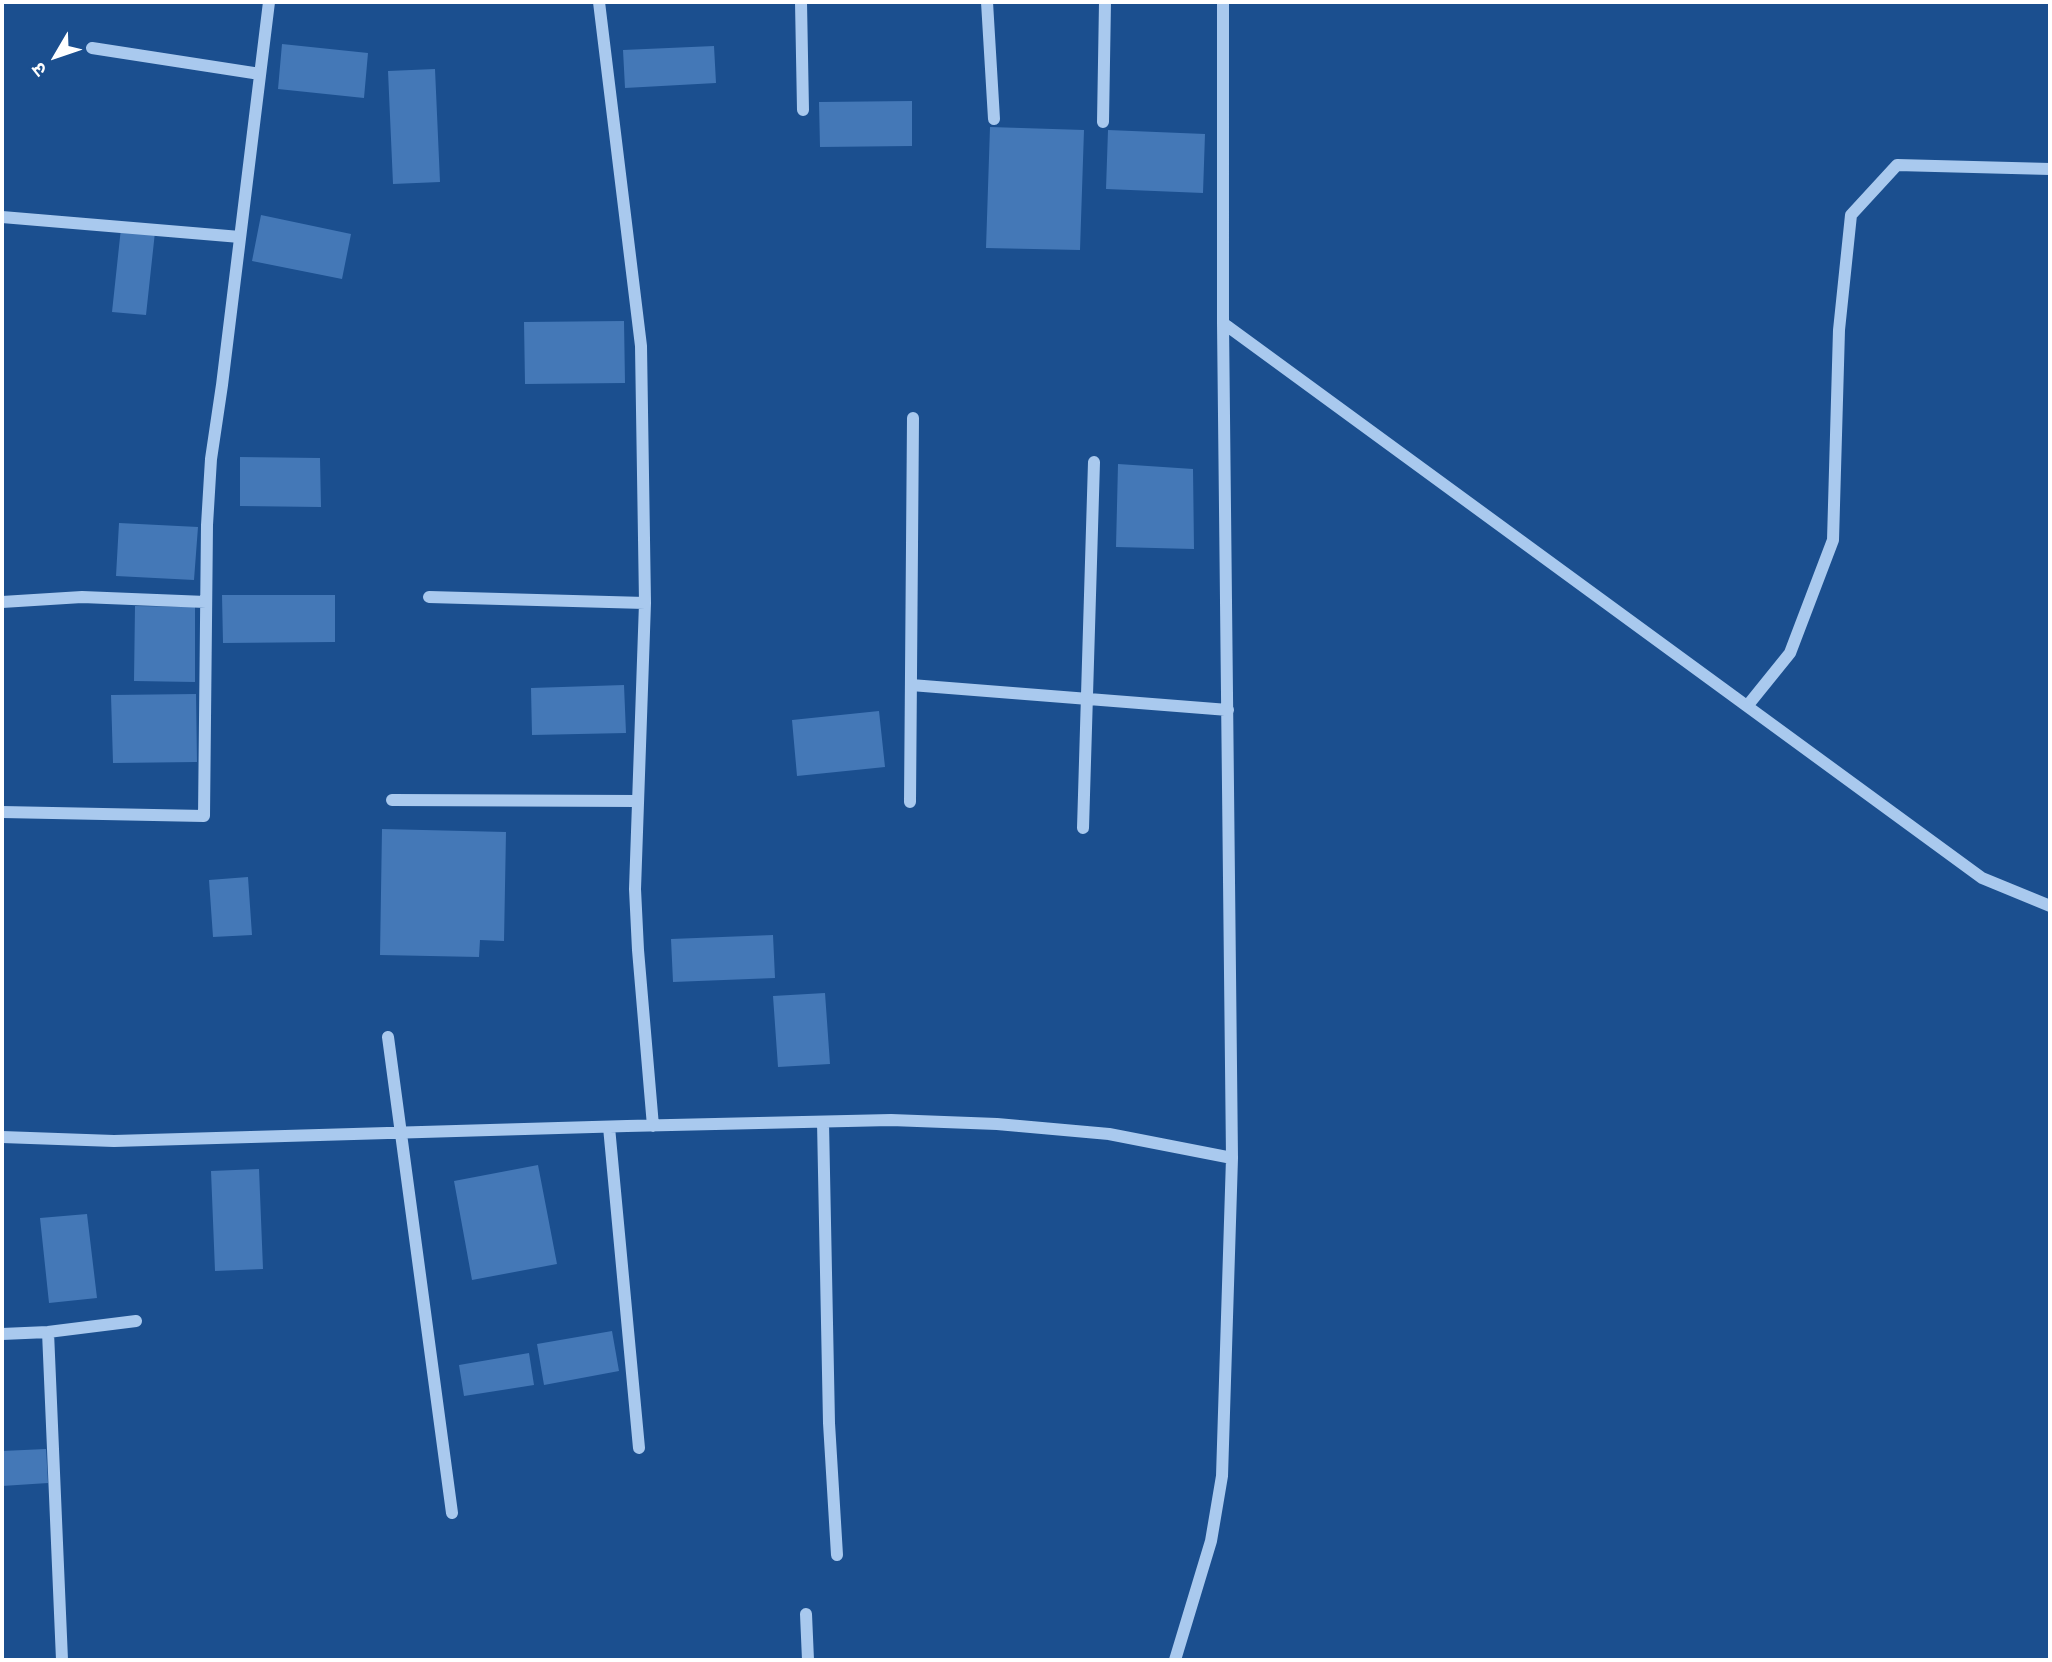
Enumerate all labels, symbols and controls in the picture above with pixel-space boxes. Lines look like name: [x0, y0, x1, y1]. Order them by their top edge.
north arrow: [21, 21, 91, 91]
text: उ: [28, 59, 51, 80]

